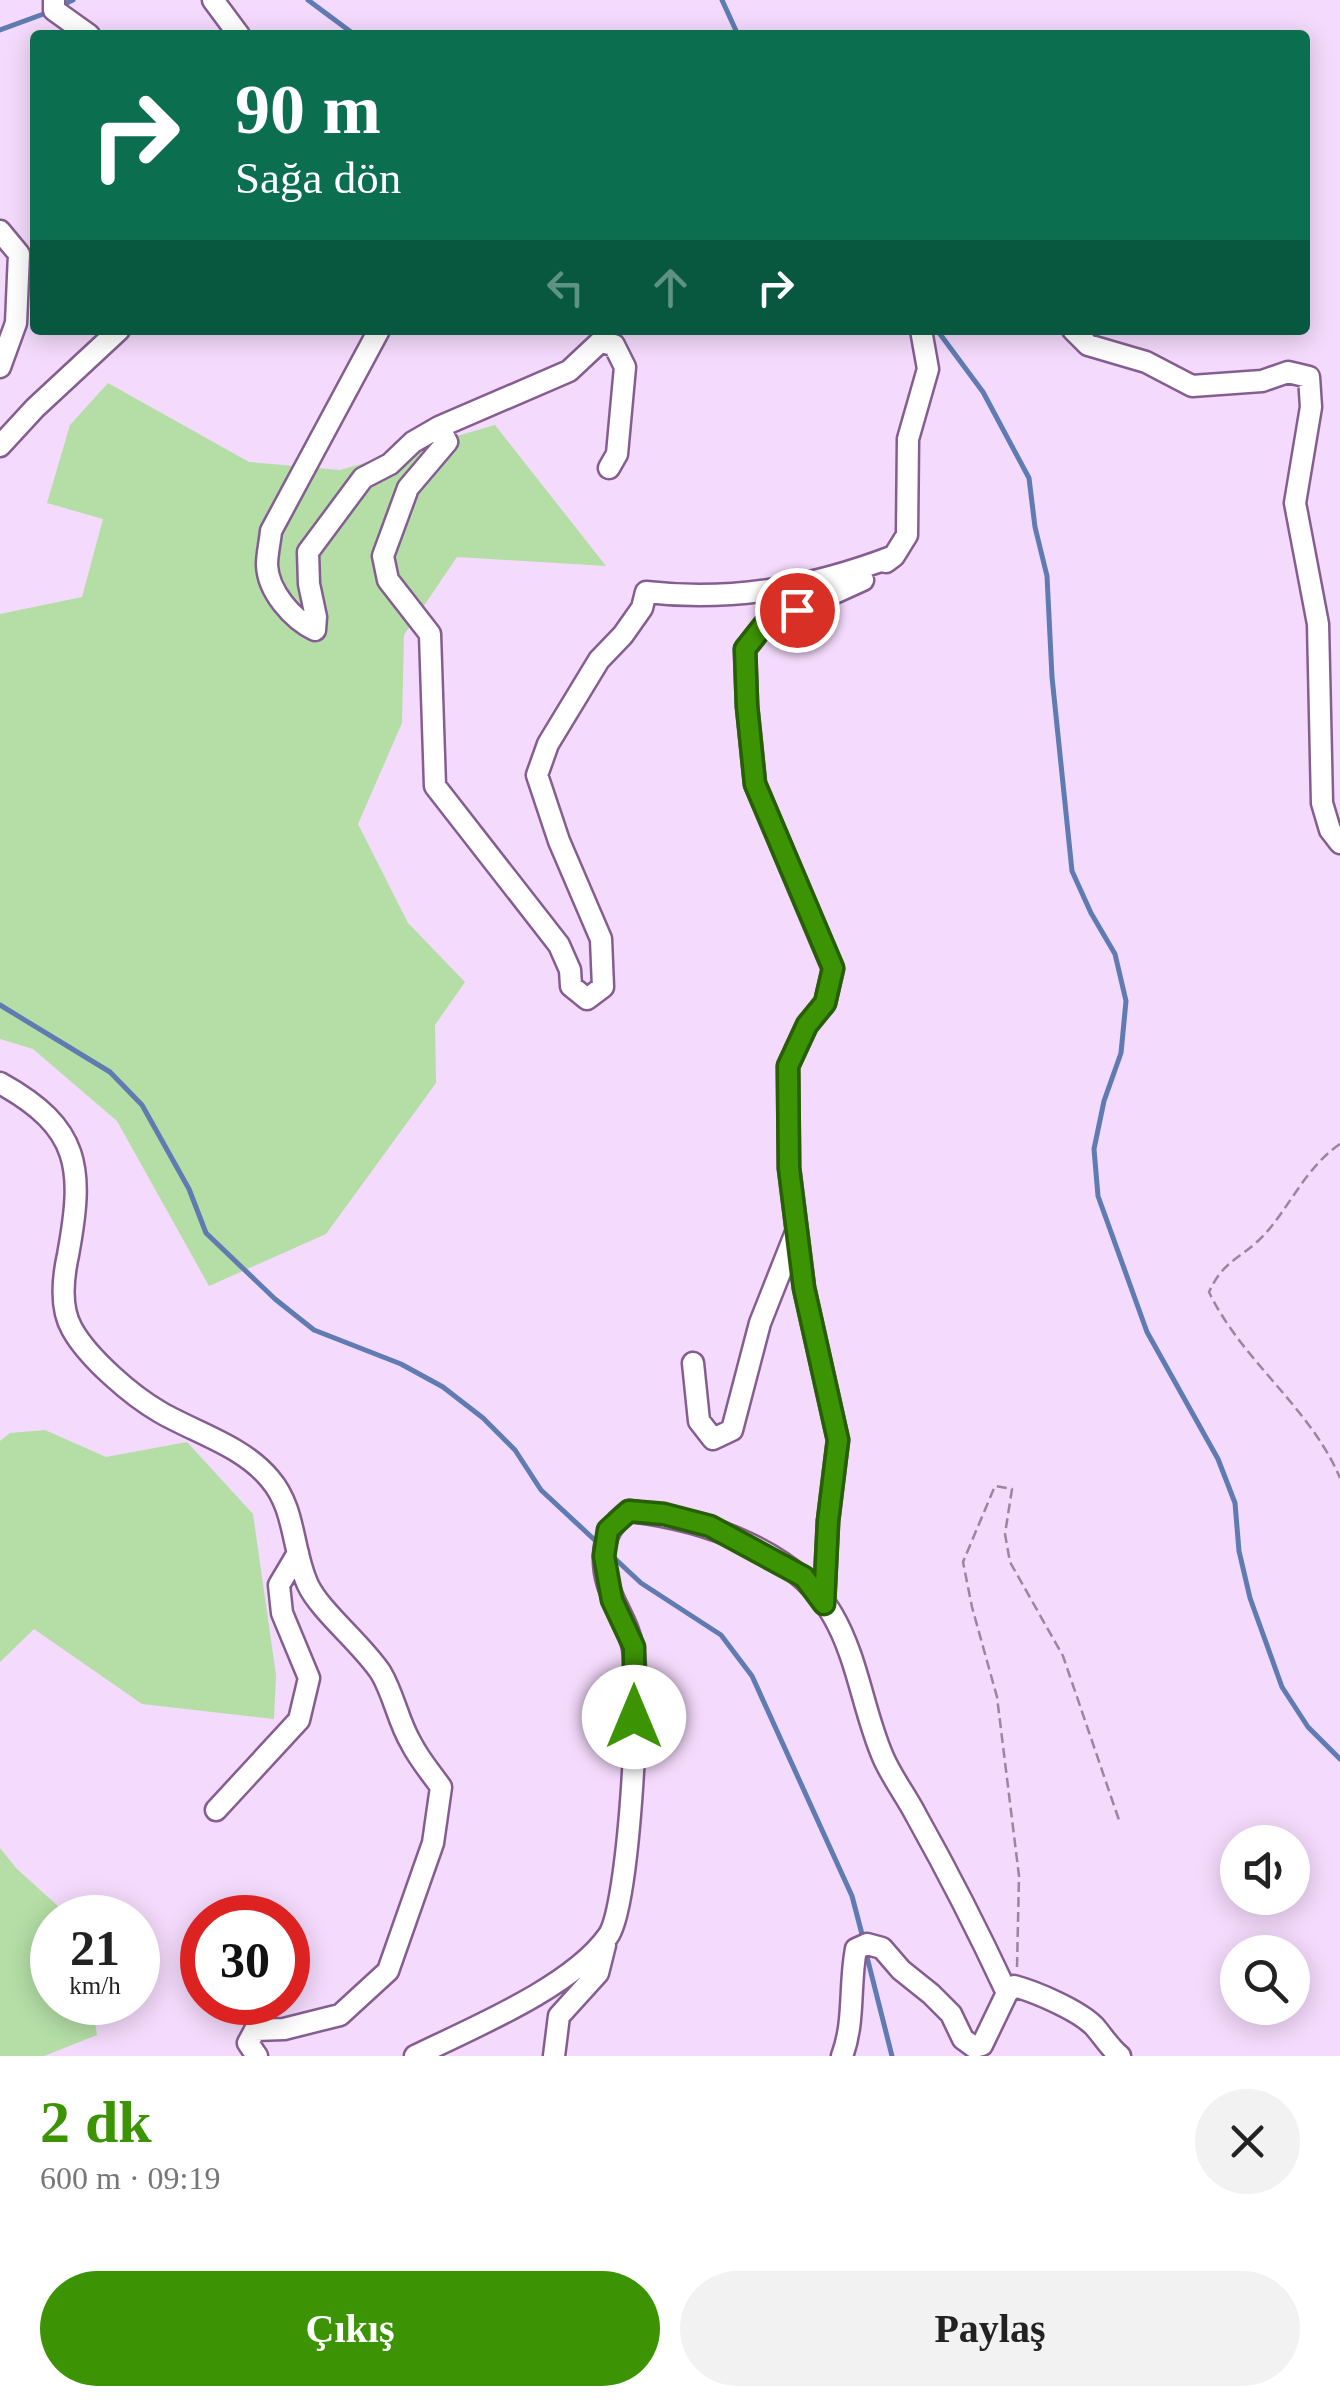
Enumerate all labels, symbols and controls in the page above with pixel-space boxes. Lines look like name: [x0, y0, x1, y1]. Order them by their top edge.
icon: right: [70, 70, 200, 200]
text: 90 m: [235, 71, 381, 148]
text: Sağa dön: [235, 153, 401, 203]
icon: left: [538, 260, 593, 315]
icon: ahead: [643, 260, 698, 315]
icon: right: [748, 260, 803, 315]
pin: [755, 568, 840, 653]
icon: arrive: [770, 583, 825, 638]
position arrow: [582, 1665, 686, 1769]
map controls: [1220, 1825, 1310, 2025]
button: sound: [1220, 1825, 1310, 1915]
speed limit sign: 30: [180, 1895, 310, 2025]
text: 21: [70, 1920, 120, 1976]
button: search: [1220, 1935, 1310, 2025]
text: km/h: [69, 1972, 121, 1999]
text: 2 dk: [40, 2089, 152, 2155]
button: close: [1195, 2089, 1300, 2194]
text: 600 m · 09:19: [40, 2160, 220, 2196]
button: Çıkış: [40, 2271, 660, 2386]
button: Paylaş: [680, 2271, 1300, 2386]

